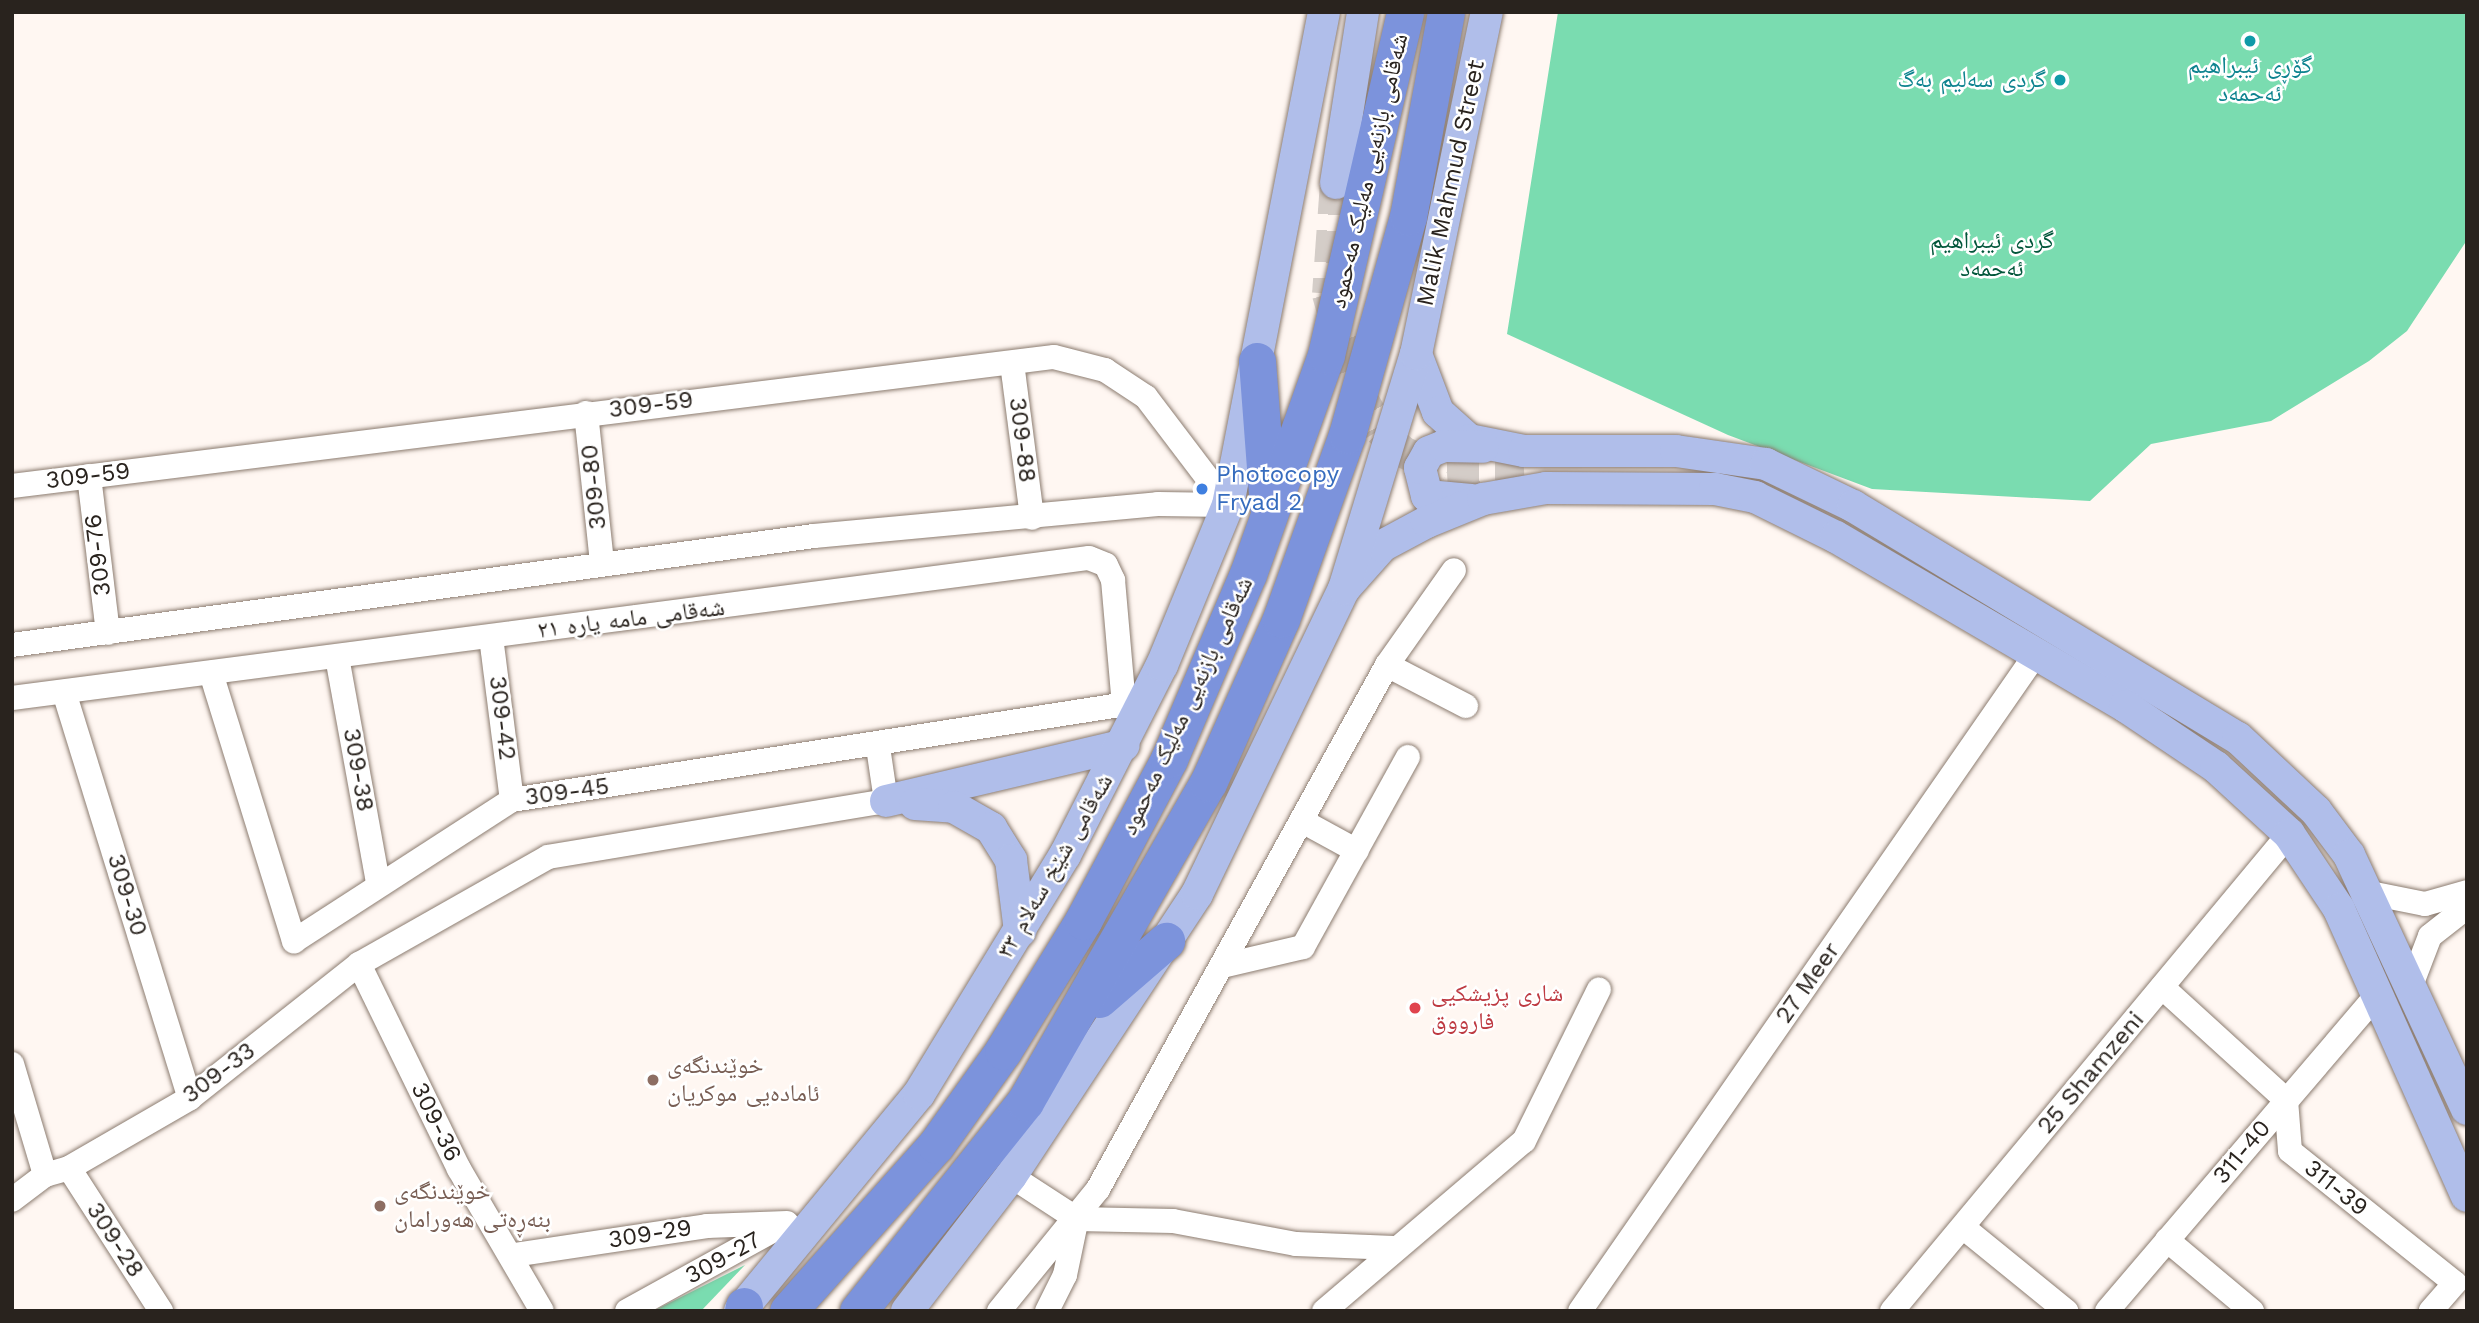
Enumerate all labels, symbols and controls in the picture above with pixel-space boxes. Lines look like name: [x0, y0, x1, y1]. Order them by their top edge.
street label: شەقامی بازنەیی مەلیک مەحمود: [1323, 31, 1415, 311]
marker: گۆڕی ئیبراھیم ئەحمەد: [2242, 33, 2258, 49]
place label: گۆڕی ئیبراھیم ئەحمەد: [2188, 52, 2312, 108]
street label: Malik Mahmud Street: [1411, 57, 1491, 309]
place label: گردی سەلیم بەگ: [1897, 66, 2046, 94]
marker: گردی سەلیم بەگ: [2052, 72, 2068, 88]
park label: گردی ئیبراھیم ئەحمەد: [1930, 227, 2054, 283]
street label: 309-59: [607, 386, 695, 424]
street label: 309-88: [1002, 396, 1042, 484]
street label: 309-80: [575, 443, 613, 531]
street label: 309-59: [44, 457, 132, 495]
place label: Photocopy Fryad 2: [1216, 461, 1339, 517]
marker: Photocopy Fryad 2: [1194, 481, 1210, 497]
street label: 309-76: [79, 512, 117, 598]
street label: شەقامی بازنەیی مەلیک مەحمود: [1115, 573, 1259, 839]
street label: شەقامی مامە یارە ٢١: [536, 593, 726, 645]
street label: 309-42: [483, 674, 521, 762]
street label: 309-38: [336, 726, 380, 814]
street label: شەقامی شێخ سەلام ٣٣: [991, 769, 1119, 963]
street label: 309-45: [523, 772, 611, 812]
street label: 309-30: [101, 850, 153, 940]
street label: 27 Meer: [1770, 937, 1846, 1029]
place label: شاری پزیشکیی فارووق: [1431, 980, 1563, 1036]
marker: شاری پزیشکیی فارووق: [1405, 998, 1425, 1018]
street label: 25 Shamzeni: [2032, 1006, 2150, 1140]
street label: 309-33: [177, 1036, 261, 1110]
place label: خوێندنگەی ئامادەیی موکریان: [667, 1052, 820, 1108]
marker: خوێندنگەی ئامادەیی موکریان: [645, 1072, 661, 1088]
street label: 309-36: [405, 1078, 467, 1166]
street label: 311-40: [2207, 1114, 2277, 1190]
street label: 311-39: [2298, 1154, 2374, 1222]
place label: خوێندنگەی بنەڕەتی هەورامان: [394, 1178, 551, 1234]
street label: 309-28: [80, 1197, 150, 1283]
marker: خوێندنگەی بنەڕەتی هەورامان: [372, 1198, 388, 1214]
street label: 309-29: [606, 1213, 694, 1255]
street label: 309-27: [680, 1226, 766, 1290]

